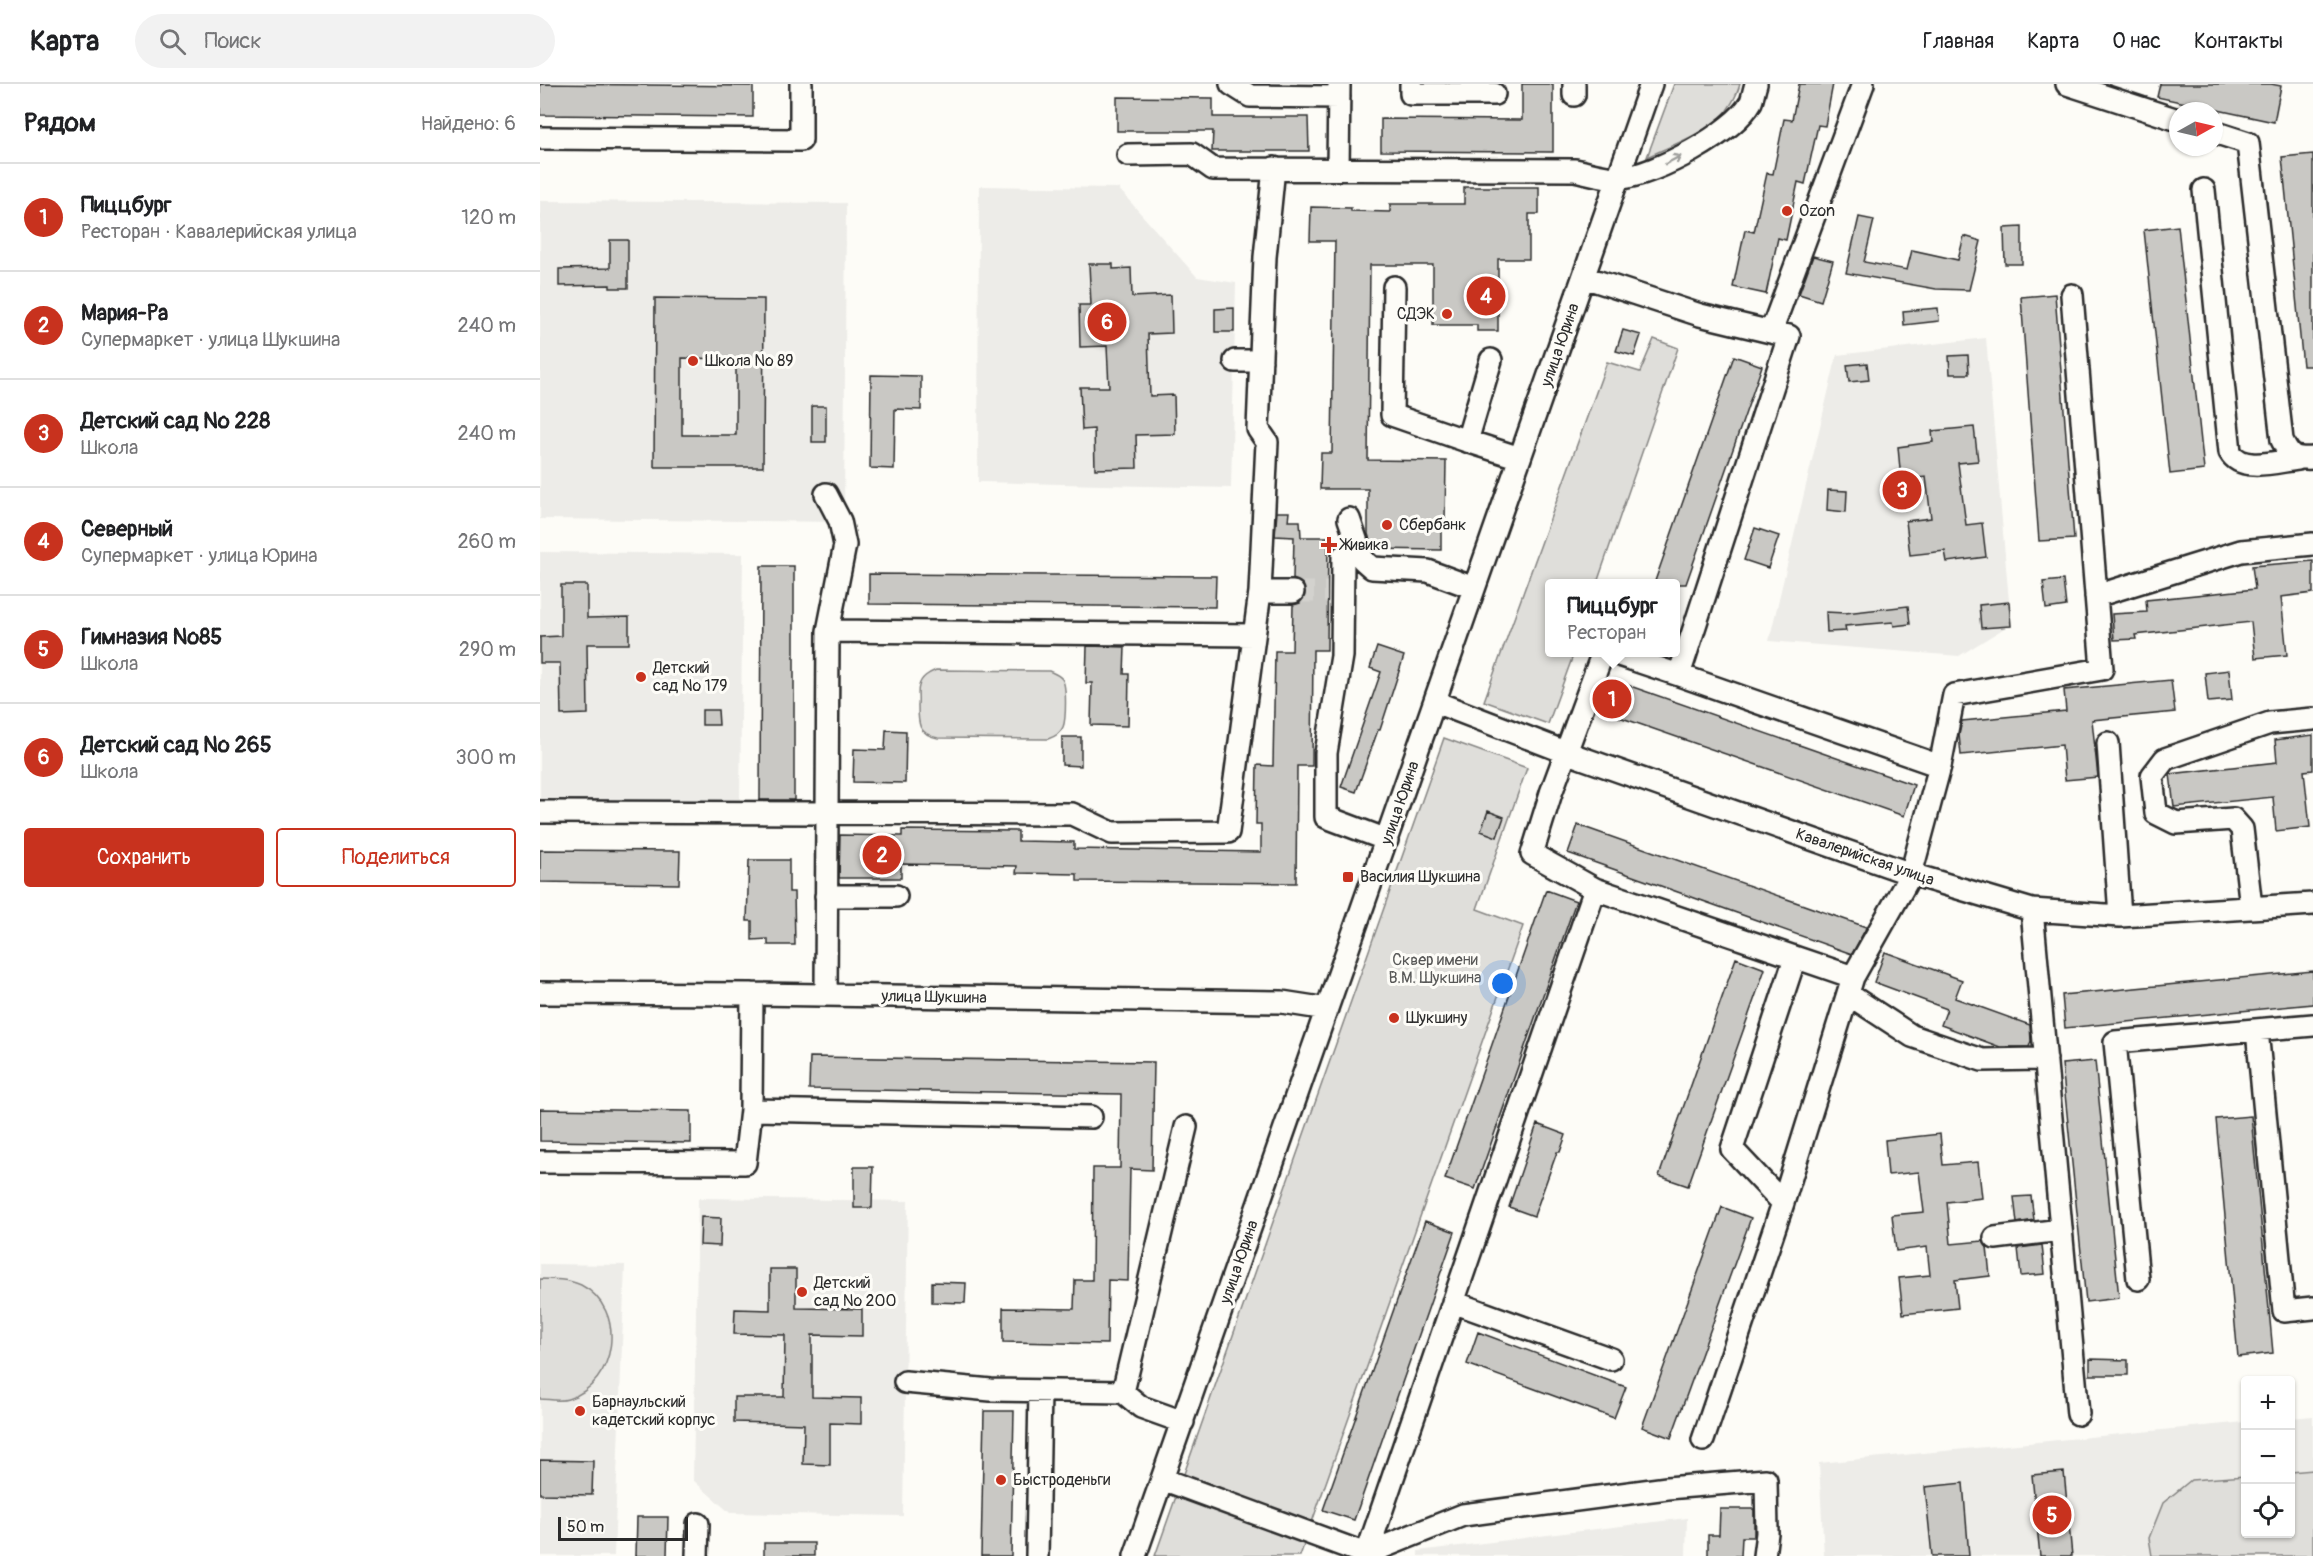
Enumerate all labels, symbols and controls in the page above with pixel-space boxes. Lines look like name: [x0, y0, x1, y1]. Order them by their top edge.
search box: [135, 14, 555, 68]
text: Карта: [30, 24, 99, 59]
icon: search: [156, 25, 189, 58]
text: Поиск: [204, 27, 262, 55]
text: Главная: [1923, 28, 1994, 55]
text: Карта: [2027, 28, 2079, 55]
text: О нас: [2112, 28, 2161, 55]
text: Контакты: [2194, 28, 2283, 55]
north arrow: [2169, 102, 2223, 156]
text: Рядом: [24, 107, 96, 139]
text: Найдено: 6: [421, 111, 516, 136]
one-way arrow: [1664, 154, 1681, 166]
text: Пиццбург: [81, 191, 172, 219]
place label: Ozon: [1799, 201, 1835, 221]
marker: Ozon: [1780, 204, 1794, 218]
text: 1: [40, 205, 47, 230]
text: 120 m: [461, 205, 516, 230]
text: Ресторан · Кавалерийская улица: [81, 219, 357, 244]
pin: 4: [1466, 274, 1506, 318]
text: Мария-Ра: [81, 299, 168, 327]
pin: 6: [1088, 300, 1126, 344]
street label: улица Юрина: [1536, 301, 1584, 390]
place label: СДЭК: [1397, 304, 1435, 324]
marker: СДЭК: [1440, 307, 1454, 321]
text: 2: [38, 313, 49, 338]
text: 240 m: [457, 313, 516, 338]
text: Супермаркет · улица Шукшина: [81, 327, 340, 352]
place label: Школа № 89: [705, 351, 793, 371]
marker: Школа № 89: [686, 354, 700, 368]
text: Детский сад № 228: [81, 407, 270, 435]
text: 3: [38, 421, 49, 446]
text: 240 m: [457, 421, 516, 446]
text: Школа: [81, 435, 138, 460]
pin: 3: [1882, 468, 1922, 512]
text: Северный: [81, 515, 173, 543]
place label: Сбербанк: [1399, 515, 1466, 535]
marker: Сбербанк: [1380, 518, 1394, 532]
text: 4: [38, 529, 49, 554]
text: 260 m: [457, 529, 516, 554]
place label: Живика: [1338, 535, 1388, 555]
marker: Живика: [1322, 538, 1336, 552]
text: Супермаркет · улица Юрина: [81, 543, 318, 568]
popup: [1545, 579, 1680, 657]
text: Пиццбург: [1567, 592, 1658, 620]
text: Ресторан: [1567, 620, 1646, 645]
text: Гимназия №85: [81, 623, 222, 651]
text: 5: [38, 637, 49, 662]
text: 290 m: [459, 637, 516, 662]
text: Школа: [81, 651, 138, 676]
place label: Детский сад № 179: [652, 658, 727, 696]
marker: Детский сад № 179: [634, 670, 648, 684]
pin: 1: [1592, 676, 1632, 722]
text: Детский сад № 265: [81, 731, 272, 759]
text: 6: [38, 745, 49, 770]
text: 300 m: [455, 745, 516, 770]
text: Школа: [81, 759, 138, 784]
street label: улица Юрина: [1376, 759, 1424, 848]
street label: Кавалерийская улица: [1793, 824, 1937, 890]
button: Сохранить: [24, 828, 264, 887]
button: Поделиться: [276, 828, 516, 887]
pin: 2: [862, 832, 902, 878]
place label: Василия Шукшина: [1360, 867, 1480, 887]
marker: Василия Шукшина: [1341, 870, 1355, 884]
park label: Сквер имени В.М. Шукшина: [1388, 950, 1482, 988]
your location: [1488, 969, 1517, 998]
street label: улица Шукшина: [880, 986, 987, 1008]
place label: Шукшину: [1406, 1008, 1468, 1028]
marker: Шукшину: [1387, 1011, 1401, 1025]
street label: улица Юрина: [1215, 1218, 1263, 1307]
place label: Детский сад № 200: [813, 1273, 896, 1311]
marker: Детский сад № 200: [795, 1285, 809, 1299]
map controls: [2241, 1376, 2295, 1538]
button: +: [2241, 1376, 2295, 1430]
place label: Барнаульский кадетский корпус: [592, 1392, 715, 1430]
marker: Барнаульский кадетский корпус: [573, 1404, 587, 1418]
button: −: [2241, 1430, 2295, 1484]
place label: Быстроденьги: [1013, 1470, 1110, 1490]
marker: Быстроденьги: [994, 1473, 1008, 1487]
button: locate: [2241, 1484, 2295, 1538]
pin: 5: [2032, 1492, 2072, 1538]
scale bar: [558, 1514, 688, 1542]
text: 50 m: [567, 1517, 604, 1537]

